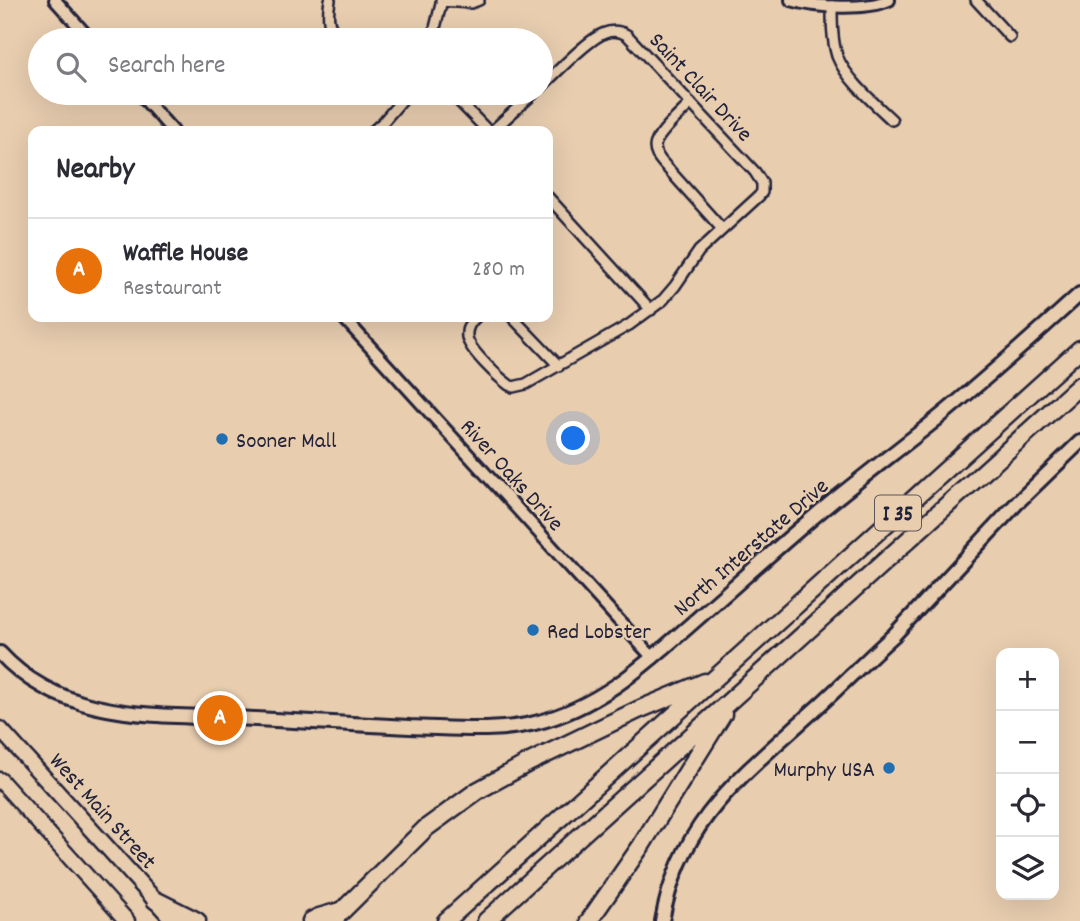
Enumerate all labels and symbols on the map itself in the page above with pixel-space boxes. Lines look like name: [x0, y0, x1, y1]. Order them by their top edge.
street label: Saint Clair Drive: [640, 26, 759, 151]
street label: River Oaks Drive: [451, 413, 570, 540]
your location: [556, 421, 590, 455]
place label: Sooner Mall: [236, 426, 337, 459]
marker: Sooner Mall: [214, 431, 230, 447]
street label: North Interstate Drive: [667, 472, 837, 626]
road number: I 35: [875, 496, 921, 530]
place label: Red Lobster: [547, 617, 651, 650]
marker: Red Lobster: [525, 622, 541, 638]
pin: A: [197, 692, 243, 744]
street label: West Main Street: [40, 747, 163, 878]
place label: Murphy USA: [774, 755, 875, 788]
marker: Murphy USA: [881, 760, 897, 776]

